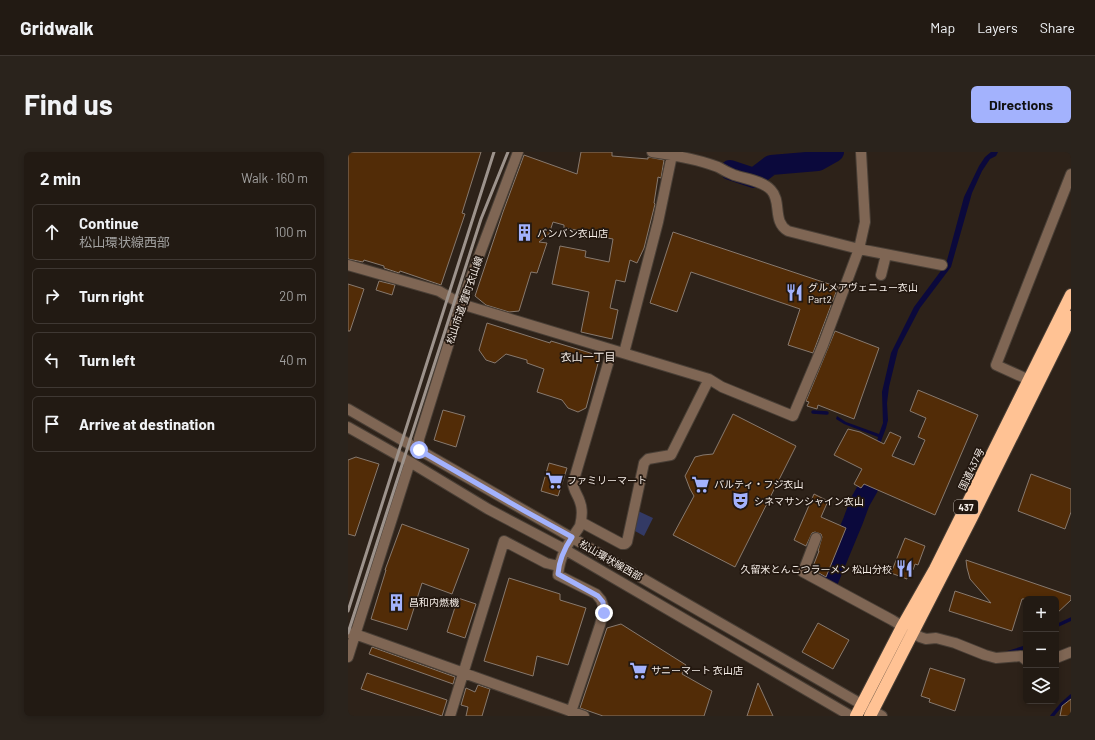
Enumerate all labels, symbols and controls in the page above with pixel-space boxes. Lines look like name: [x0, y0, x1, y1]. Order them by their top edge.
text: Gridwalk: [20, 16, 94, 39]
text: Map: [930, 19, 955, 36]
text: Layers: [977, 19, 1018, 36]
text: Share: [1040, 19, 1075, 36]
button: Directions: [971, 86, 1071, 123]
text: Find us: [24, 87, 113, 121]
text: 2 min: [40, 168, 81, 188]
text: Walk · 160 m: [241, 170, 308, 186]
text: Continue: [79, 214, 139, 232]
icon: ahead: [41, 221, 63, 243]
building icon: バンバン衣山店: [514, 223, 534, 243]
text: 100 m: [274, 224, 307, 240]
place label: バンバン衣山店: [537, 227, 608, 239]
text: 松山環状線西部: [79, 234, 170, 250]
street label: 松山市道 萱町衣山線: [443, 255, 485, 345]
place label: グルメアヴェニュー衣山 Part2: [808, 281, 918, 305]
restaurant icon: グルメアヴェニュー衣山 Part2: [785, 283, 805, 303]
icon: right: [41, 285, 63, 307]
text: Turn right: [79, 287, 144, 305]
text: 20 m: [279, 288, 307, 304]
icon: left: [41, 349, 63, 371]
district label: 衣山一丁目: [561, 350, 616, 363]
text: Turn left: [79, 351, 135, 369]
text: 40 m: [279, 352, 307, 368]
icon: arrive: [41, 413, 63, 435]
text: Arrive at destination: [79, 415, 215, 433]
route start: [410, 441, 428, 459]
street label: 国道437号: [956, 446, 986, 492]
supermarket icon: ファミリーマート: [544, 470, 564, 490]
place label: ファミリーマート: [567, 474, 647, 486]
supermarket icon: パルティ・フジ衣山: [691, 474, 711, 494]
place label: パルティ・フジ衣山: [714, 478, 803, 490]
theatre icon: シネマサンシャイン衣山: [731, 491, 751, 511]
place label: シネマサンシャイン衣山: [754, 495, 864, 507]
road number: 437: [954, 500, 978, 514]
street label: 松山環状線西部: [578, 537, 644, 583]
restaurant icon: 久留米とんこつラーメン 松山分校: [895, 559, 915, 579]
place label: 久留米とんこつラーメン 松山分校: [740, 563, 892, 575]
building icon: 昌和内燃機: [386, 592, 406, 612]
place label: 昌和内燃機: [409, 596, 459, 608]
map controls: [1023, 596, 1059, 704]
button: +: [1023, 596, 1059, 632]
route end: [595, 604, 613, 622]
button: −: [1023, 632, 1059, 668]
supermarket icon: サニーマート 衣山店: [628, 660, 648, 680]
place label: サニーマート 衣山店: [651, 664, 743, 676]
button: layers: [1023, 668, 1059, 704]

